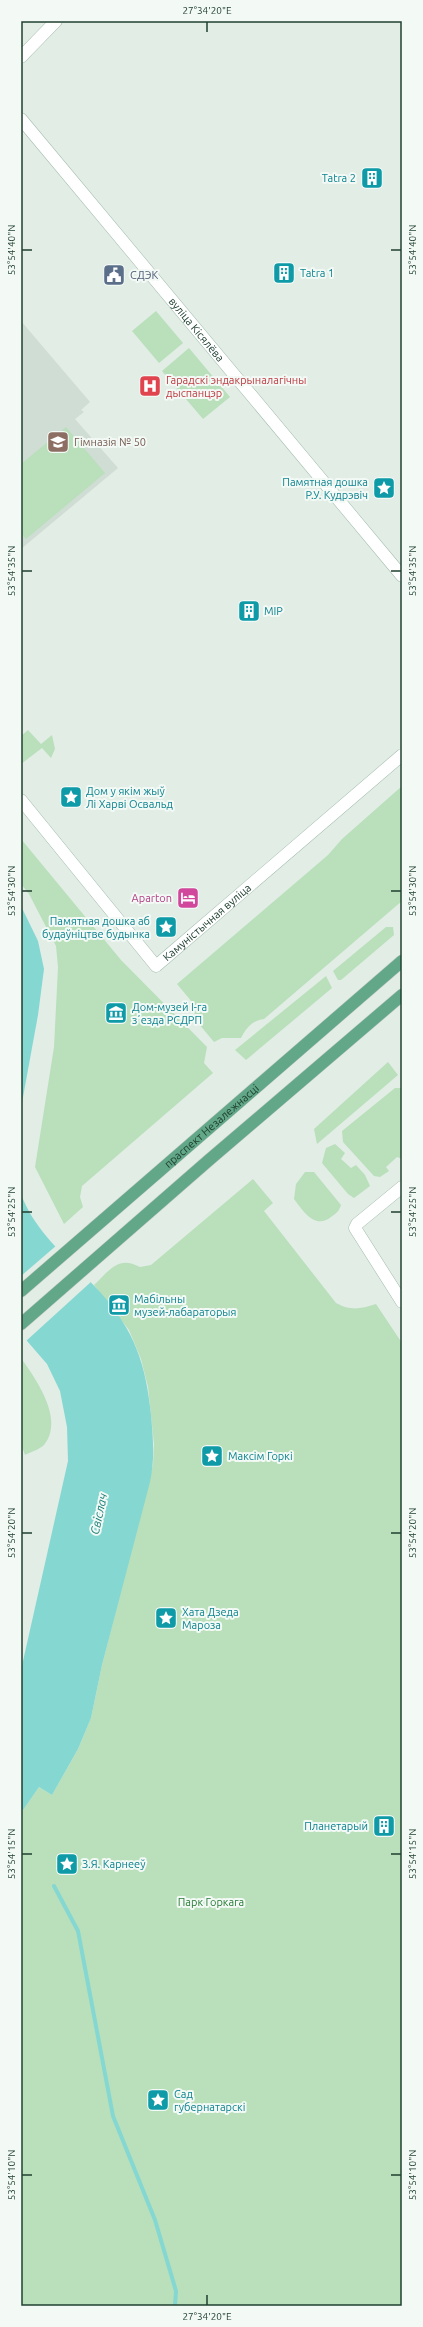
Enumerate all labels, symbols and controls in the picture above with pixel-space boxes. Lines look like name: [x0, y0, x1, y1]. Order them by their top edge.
text: 27°34'20"E: [182, 5, 232, 16]
building icon: Tatra 2: [359, 165, 385, 191]
place label: Tatra 2: [322, 172, 356, 184]
text: 53°54'40"N: [6, 225, 17, 275]
text: 53°54'40"N: [407, 225, 418, 275]
building icon: Tatra 1: [271, 260, 297, 286]
public building icon: СДЭК: [101, 262, 127, 288]
place label: Tatra 1: [300, 267, 334, 279]
place label: СДЭК: [130, 269, 158, 281]
street label: вуліца Кісялёва: [166, 295, 227, 364]
hospital icon: Гарадскі эндакрыналагічны дыспанцэр: [137, 373, 163, 399]
place label: Гарадскі эндакрыналагічны дыспанцэр: [166, 374, 306, 399]
school or university icon: Гімназія № 50: [45, 429, 71, 455]
place label: Гімназія № 50: [74, 436, 146, 448]
place icon: Памятная дошка Р.У. Кудрэвіч: [371, 475, 397, 501]
place label: Памятная дошка Р.У. Кудрэвіч: [282, 476, 368, 501]
text: 53°54'35"N: [6, 546, 17, 596]
text: 53°54'35"N: [407, 546, 418, 596]
building icon: МІР: [236, 598, 262, 624]
place label: МІР: [264, 605, 283, 617]
place icon: Дом у якім жыў Лі Харві Освальд: [58, 784, 84, 810]
place label: Дом у якім жыў Лі Харві Освальд: [86, 785, 173, 810]
text: 53°54'30"N: [6, 866, 17, 916]
text: 53°54'30"N: [407, 866, 418, 916]
street label: Камуністычная вуліца: [161, 881, 253, 963]
hotel icon: Aparton: [175, 885, 201, 911]
place label: Aparton: [132, 892, 172, 904]
place icon: Памятная дошка аб будаўніцтве будынка: [153, 914, 179, 940]
place label: Памятная дошка аб будаўніцтве будынка: [42, 915, 150, 940]
museum icon: Дом-музей I-га зʼезда РСДРП: [103, 1000, 129, 1026]
place label: Дом-музей I-га зʼезда РСДРП: [132, 1001, 207, 1026]
street label: праспект Незалежнасці: [162, 1082, 261, 1170]
text: 53°54'25"N: [6, 1187, 17, 1237]
text: 53°54'25"N: [407, 1187, 418, 1237]
museum icon: Мабільны музей-лабараторыя: [106, 1292, 132, 1318]
place label: Мабільны музей-лабараторыя: [134, 1293, 236, 1318]
place icon: Максім Горкі: [199, 1443, 225, 1469]
place label: Максім Горкі: [228, 1450, 293, 1462]
water label: Свіслач: [88, 1492, 109, 1536]
text: 53°54'20"N: [6, 1508, 17, 1558]
text: 53°54'20"N: [407, 1508, 418, 1558]
place icon: Хата Дзеда Мароза: [153, 1605, 179, 1631]
place label: Хата Дзеда Мароза: [182, 1606, 239, 1631]
building icon: Планетарый: [371, 1813, 397, 1839]
place label: Планетарый: [304, 1820, 368, 1832]
text: 53°54'15"N: [6, 1829, 17, 1879]
text: 53°54'15"N: [407, 1829, 418, 1879]
place icon: З.Я. Карнееў: [54, 1851, 80, 1877]
place label: З.Я. Карнееў: [82, 1858, 146, 1870]
park label: Парк Горкага: [178, 1896, 244, 1908]
place icon: Сад губернатарскі: [145, 2087, 171, 2113]
place label: Сад губернатарскі: [174, 2088, 245, 2113]
text: 53°54'10"N: [6, 2150, 17, 2200]
text: 53°54'10"N: [407, 2150, 418, 2200]
text: 27°34'20"E: [182, 2311, 232, 2322]

